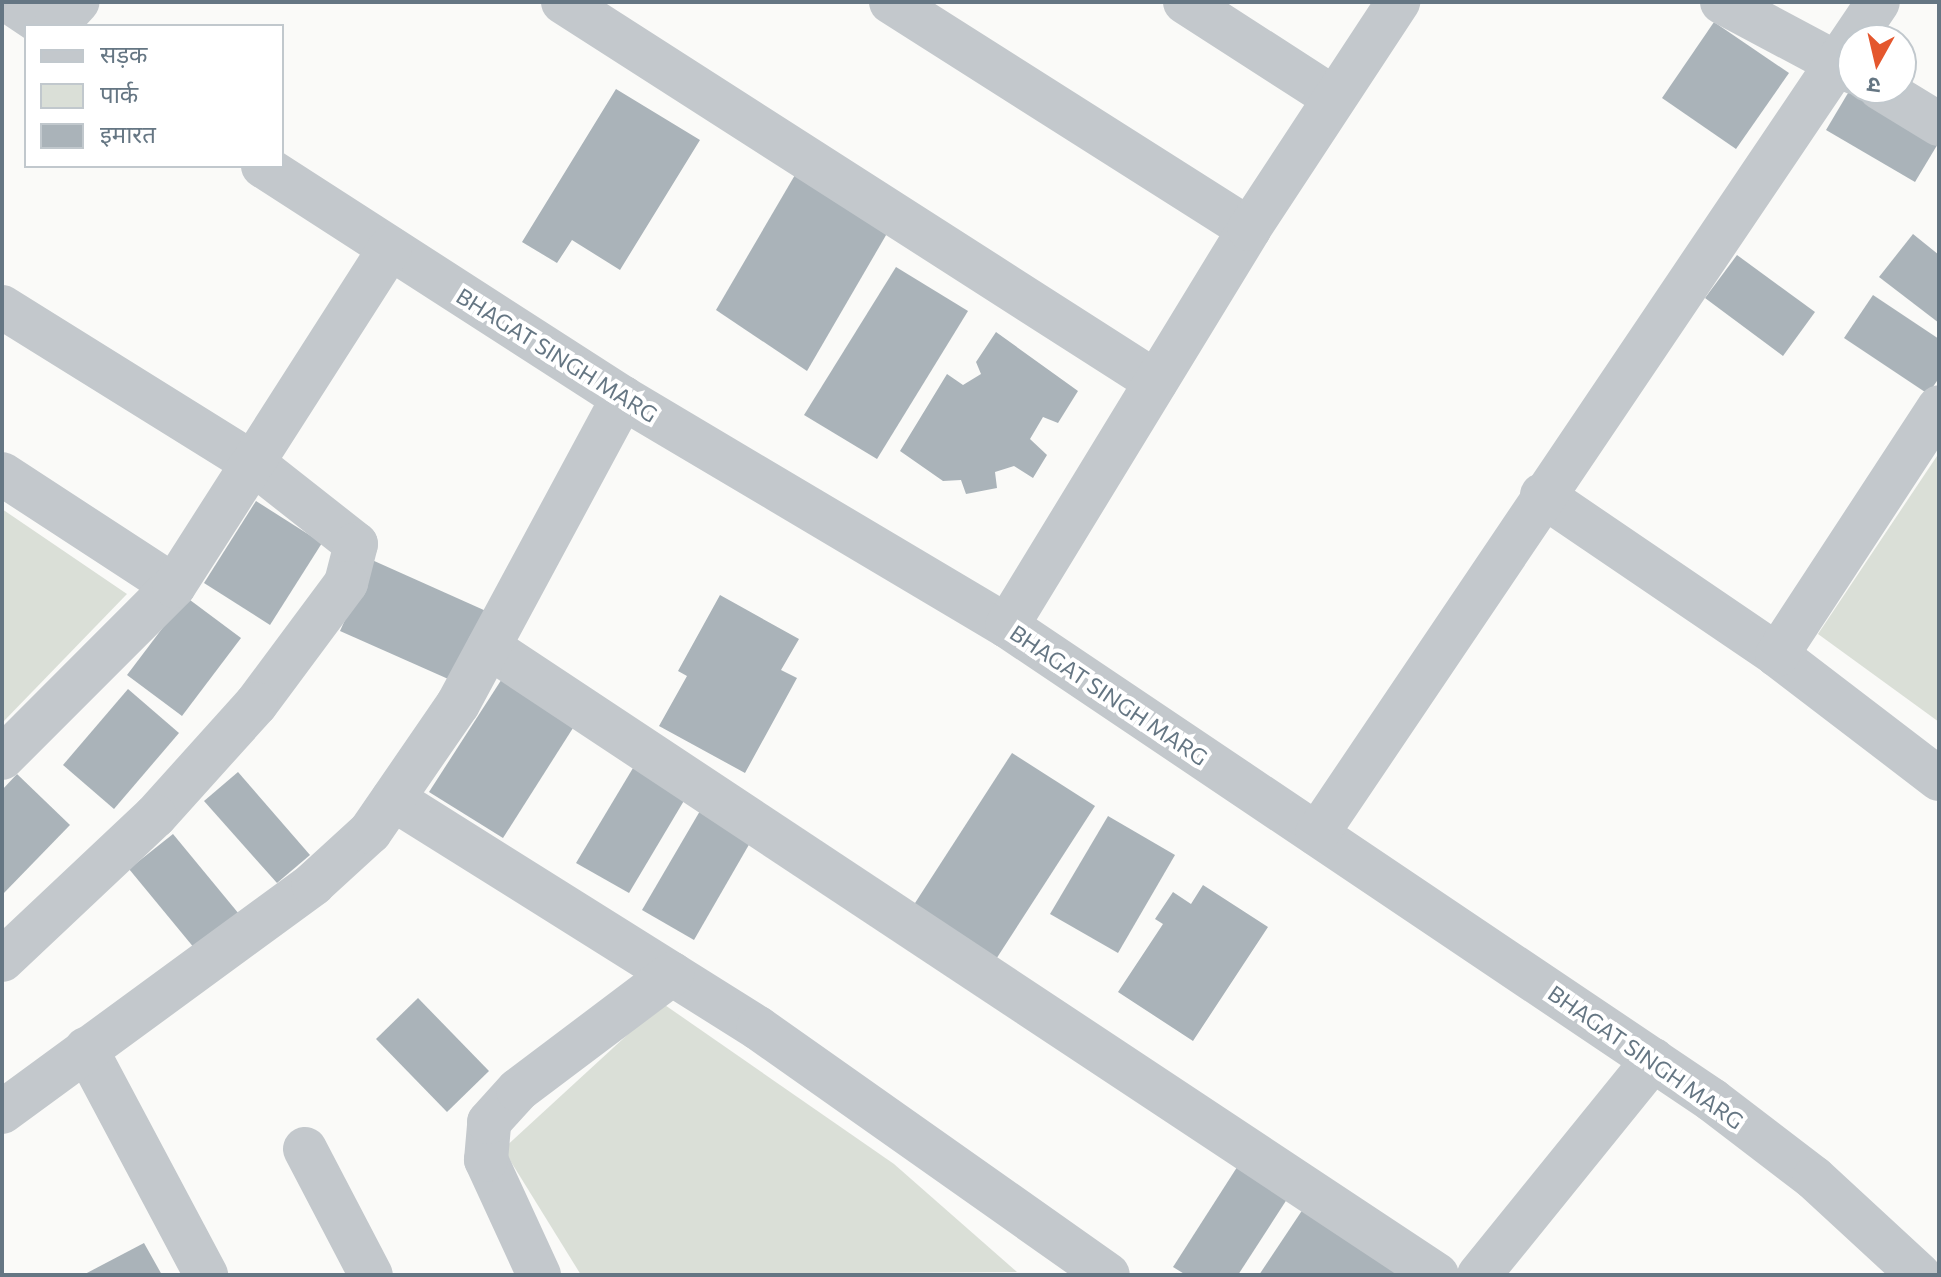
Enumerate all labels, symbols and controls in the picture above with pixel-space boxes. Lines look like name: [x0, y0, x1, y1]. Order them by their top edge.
legend: [24, 24, 284, 168]
north arrow: [1837, 24, 1917, 104]
text: सड़क: [100, 39, 148, 68]
text: उ: [1866, 72, 1882, 101]
text: पार्क: [100, 79, 138, 108]
text: इमारत: [100, 119, 156, 148]
street label: BHAGAT SINGH MARG: [452, 282, 662, 428]
street label: BHAGAT SINGH MARG: [1005, 619, 1213, 771]
street label: BHAGAT SINGH MARG: [1543, 980, 1749, 1134]

